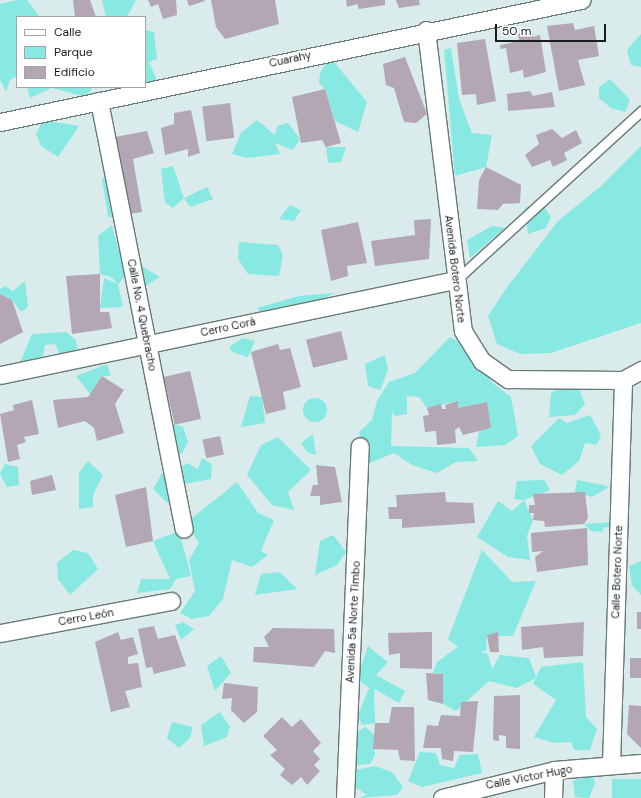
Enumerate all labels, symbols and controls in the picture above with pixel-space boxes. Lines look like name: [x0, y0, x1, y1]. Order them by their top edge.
legend: [16, 16, 146, 88]
scale bar: [497, 16, 608, 42]
text: 50 m: [502, 23, 531, 39]
text: Calle: [54, 24, 81, 40]
text: Parque: [54, 44, 93, 60]
street label: Cuarahy: [268, 48, 312, 70]
text: Edificio: [54, 64, 95, 80]
street label: Avenida Botero Norte: [442, 214, 468, 324]
street label: Calle No. 4 Quebracho: [125, 258, 159, 372]
street label: Cerro Corá: [199, 315, 257, 339]
street label: Calle Botero Norte: [609, 525, 625, 619]
street label: Avenida 5a Norte Timbo: [343, 561, 363, 683]
street label: Cerro León: [57, 606, 115, 628]
street label: Calle Victor Hugo: [485, 762, 573, 792]

